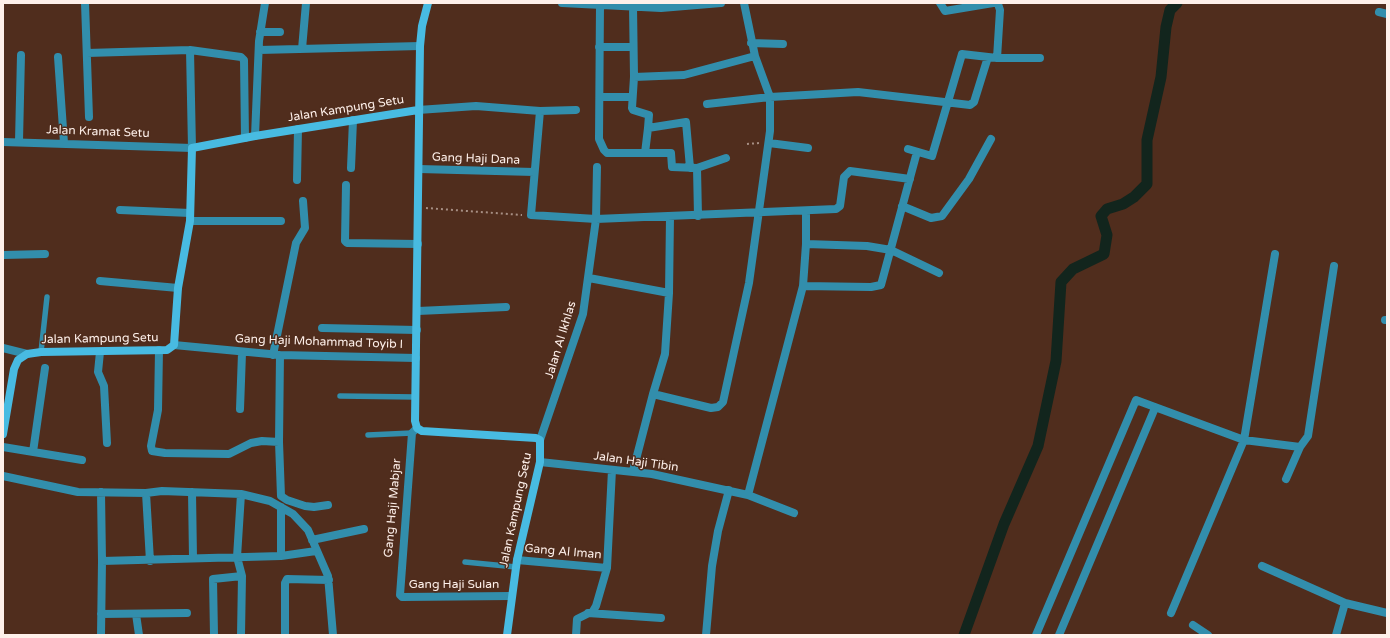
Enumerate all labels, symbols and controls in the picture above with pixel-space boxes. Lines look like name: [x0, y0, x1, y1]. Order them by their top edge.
street label: Jalan Kampung Setu: [287, 93, 405, 125]
street label: Jalan Kramat Setu: [46, 123, 150, 141]
street label: Gang Haji Dana: [432, 150, 520, 168]
street label: Jalan Al Ikhlas: [542, 300, 580, 380]
street label: Jalan Kampung Setu: [41, 331, 159, 347]
street label: Gang Haji Mohammad Toyib I: [235, 332, 403, 352]
street label: Jalan Haji Tibin: [593, 449, 679, 475]
street label: Jalan Kampung Setu: [497, 451, 535, 569]
street label: Gang Haji Mabjar: [382, 458, 404, 558]
street label: Gang Al Iman: [524, 541, 602, 563]
street label: Gang Haji Sulan: [409, 578, 499, 592]

